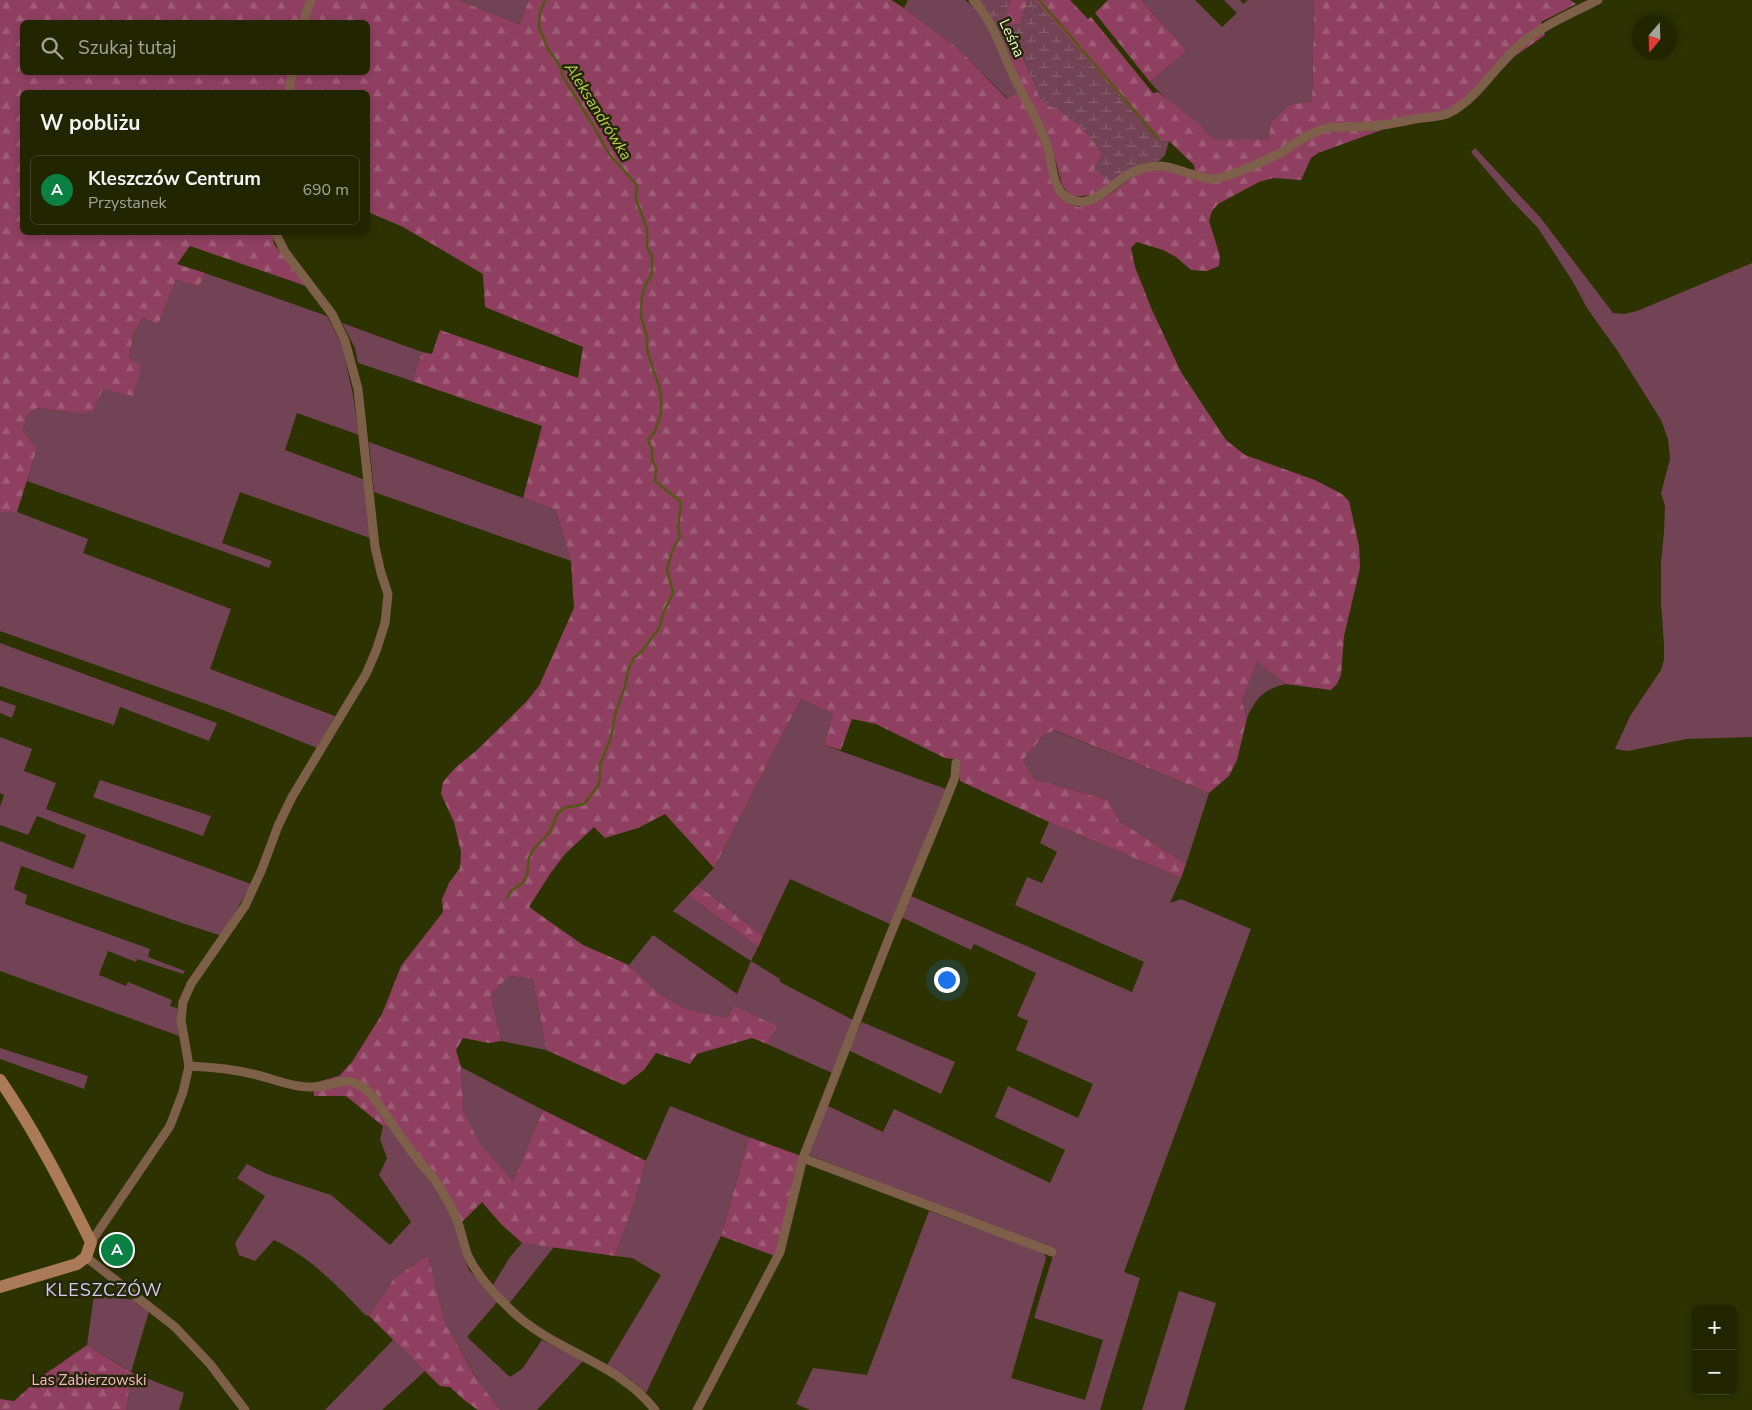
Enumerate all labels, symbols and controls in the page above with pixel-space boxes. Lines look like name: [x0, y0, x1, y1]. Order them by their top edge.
north arrow: [1632, 15, 1677, 60]
street label: Leśna: [995, 16, 1029, 60]
search box: [20, 20, 370, 75]
icon: search: [38, 34, 66, 62]
text: Szukaj tutaj: [78, 35, 177, 61]
water label: Aleksandrówka: [559, 58, 637, 165]
text: W pobliżu: [40, 109, 141, 137]
text: Kleszczów Centrum: [88, 166, 261, 192]
text: A: [51, 179, 63, 201]
text: 690 m: [302, 179, 349, 201]
text: Przystanek: [88, 192, 166, 214]
your location: [934, 967, 960, 993]
pin: A: [101, 1231, 133, 1269]
district label: KLESZCZÓW: [45, 1278, 163, 1302]
map controls: [1692, 1305, 1737, 1395]
button: +: [1692, 1305, 1737, 1350]
button: −: [1692, 1350, 1737, 1395]
park label: Las Zabierzowski: [31, 1370, 147, 1390]

